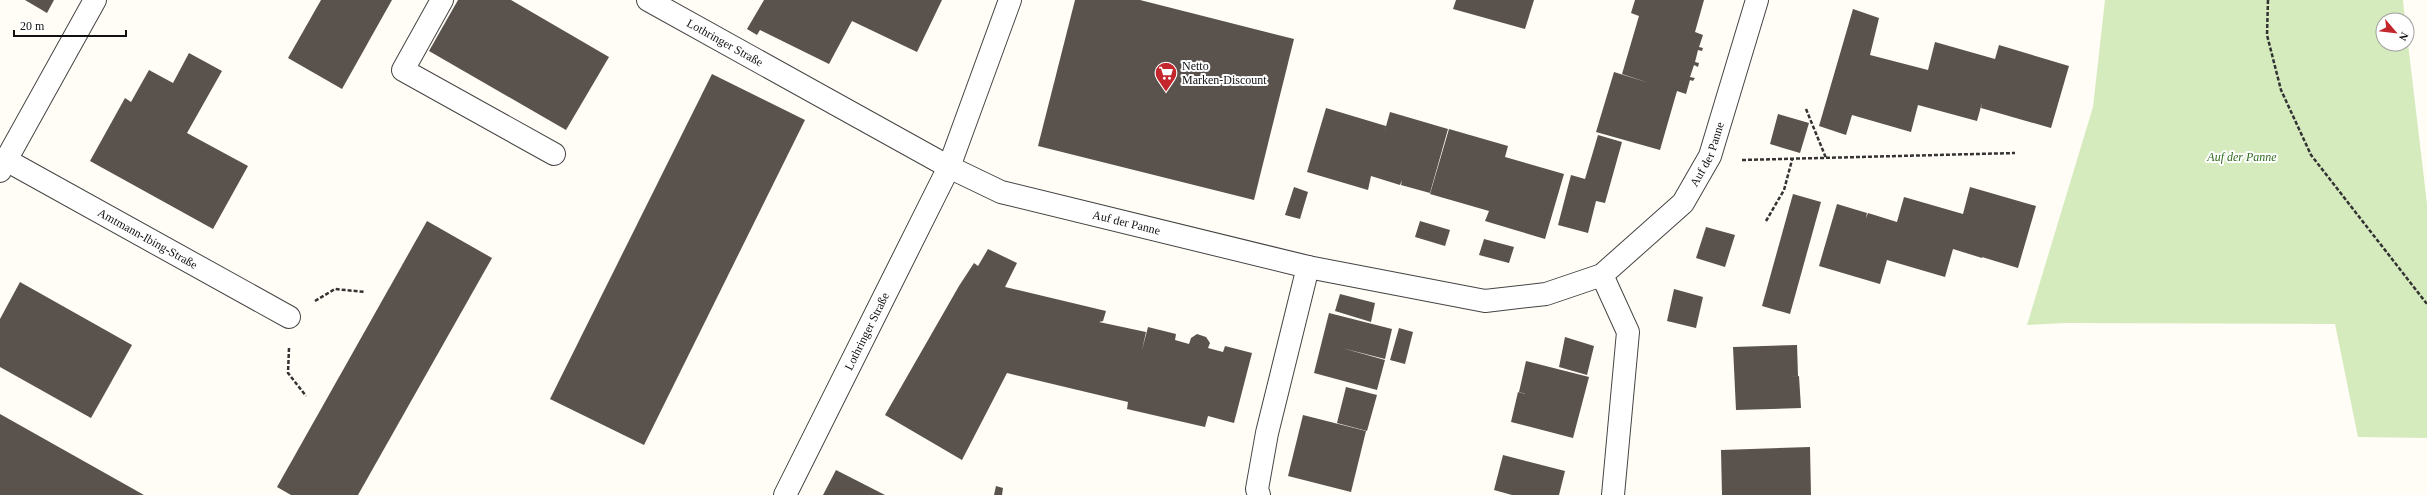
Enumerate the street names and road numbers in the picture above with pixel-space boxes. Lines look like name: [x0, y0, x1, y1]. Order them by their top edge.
street label: Lothringer Straße: [684, 16, 766, 69]
street label: Auf der Panne: [1687, 120, 1727, 189]
street label: Amtmann-Ibing-Straße: [95, 205, 200, 272]
street label: Auf der Panne: [1091, 208, 1162, 238]
street label: Lothringer Straße: [842, 290, 892, 372]

